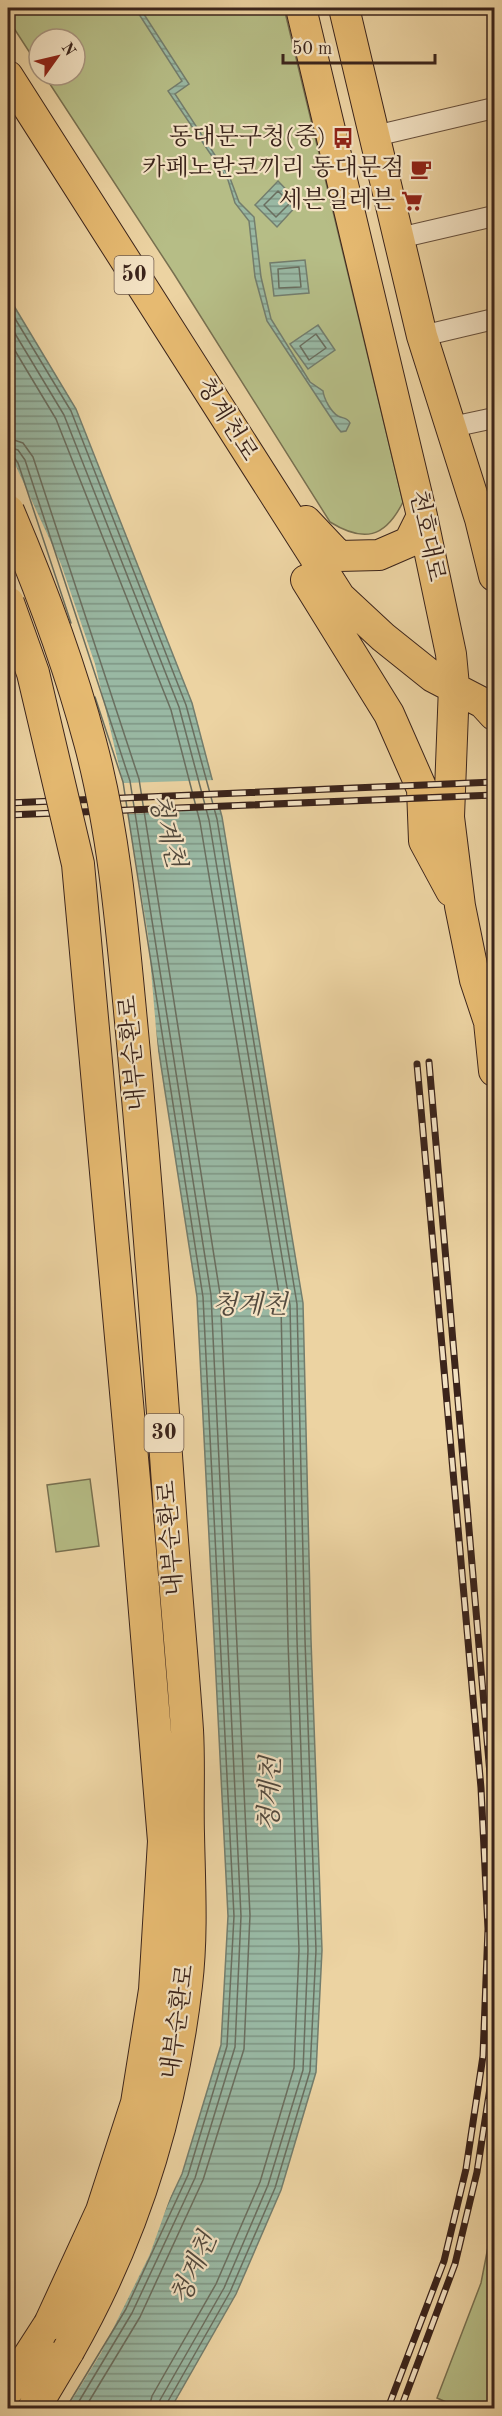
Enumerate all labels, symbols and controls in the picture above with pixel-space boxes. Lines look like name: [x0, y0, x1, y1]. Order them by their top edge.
north arrow: [27, 27, 87, 87]
scale bar: [283, 27, 434, 65]
text: N: [58, 40, 78, 60]
text: 50 m: [292, 40, 332, 58]
place label: 동대문구청(중): [169, 124, 326, 150]
bus stop icon: 동대문구청(중): [331, 126, 355, 150]
place label: 카페노란코끼리 동대문점: [142, 155, 404, 181]
cafe icon: 카페노란코끼리 동대문점: [409, 157, 433, 181]
place label: 세븐일레븐: [279, 186, 395, 213]
supermarket icon: 세븐일레븐: [400, 189, 424, 213]
road number: 50: [114, 256, 154, 294]
street label: 청계천로: [191, 373, 262, 466]
street label: 천호대로: [405, 488, 449, 584]
water label: 청계천: [144, 790, 192, 873]
street label: 내부순환로: [114, 994, 151, 1112]
water label: 청계천: [212, 1290, 290, 1319]
road number: 30: [144, 1414, 184, 1452]
street label: 내부순환로: [153, 1479, 188, 1597]
water label: 청계천: [254, 1754, 285, 1832]
street label: 내부순환로: [156, 1963, 199, 2081]
water label: 청계천: [165, 2226, 223, 2309]

